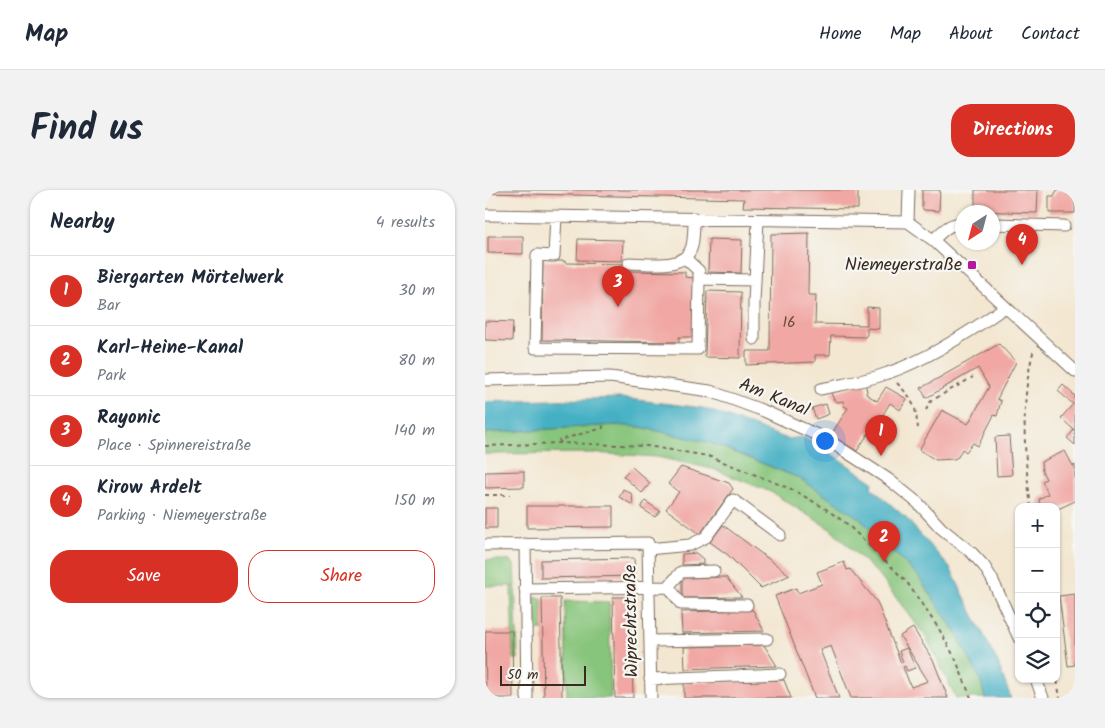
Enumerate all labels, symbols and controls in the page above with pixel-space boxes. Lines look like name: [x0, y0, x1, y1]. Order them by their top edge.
text: Map: [25, 15, 68, 54]
text: Home: [819, 20, 862, 49]
text: Map: [890, 20, 921, 49]
text: About: [949, 20, 993, 49]
text: Contact: [1021, 20, 1080, 49]
text: Find us: [30, 102, 143, 158]
button: Directions: [951, 104, 1075, 157]
north arrow: [955, 205, 1000, 250]
text: Nearby: [50, 206, 115, 239]
text: 4 results: [376, 210, 435, 235]
pin: 4: [1006, 224, 1038, 265]
place label: Niemeyerstraße: [845, 251, 962, 280]
marker: Niemeyerstraße: [966, 259, 978, 271]
text: Biergarten Mörtelwerk: [97, 263, 283, 293]
pin: 3: [602, 266, 634, 307]
text: 1: [64, 278, 68, 303]
text: 30 m: [399, 278, 435, 303]
text: Bar: [97, 293, 120, 318]
house number: 16: [782, 311, 796, 335]
text: Karl-Heine-Kanal: [97, 333, 243, 363]
text: 2: [61, 348, 71, 373]
text: 80 m: [398, 348, 435, 373]
text: Park: [97, 363, 126, 388]
street label: Am Kanal: [734, 371, 814, 426]
text: Rayonic: [97, 403, 161, 433]
pin: 1: [865, 415, 897, 456]
text: 3: [62, 418, 70, 443]
text: 140 m: [394, 418, 435, 443]
your location: [812, 428, 838, 454]
text: Place · Spinnereistraße: [97, 433, 251, 458]
text: Kirow Ardelt: [97, 473, 202, 503]
text: 4: [62, 488, 70, 513]
text: 150 m: [394, 488, 435, 513]
text: Parking · Niemeyerstraße: [97, 503, 267, 528]
map controls: [1015, 503, 1060, 683]
button: +: [1015, 503, 1060, 548]
pin: 2: [868, 521, 900, 562]
button: −: [1015, 548, 1060, 593]
button: Save: [50, 550, 238, 603]
button: Share: [248, 550, 435, 603]
street label: Wiprechtstraße: [617, 564, 647, 678]
button: locate: [1015, 593, 1060, 638]
button: layers: [1015, 638, 1060, 683]
scale bar: [500, 663, 586, 686]
text: 50 m: [507, 664, 538, 686]

